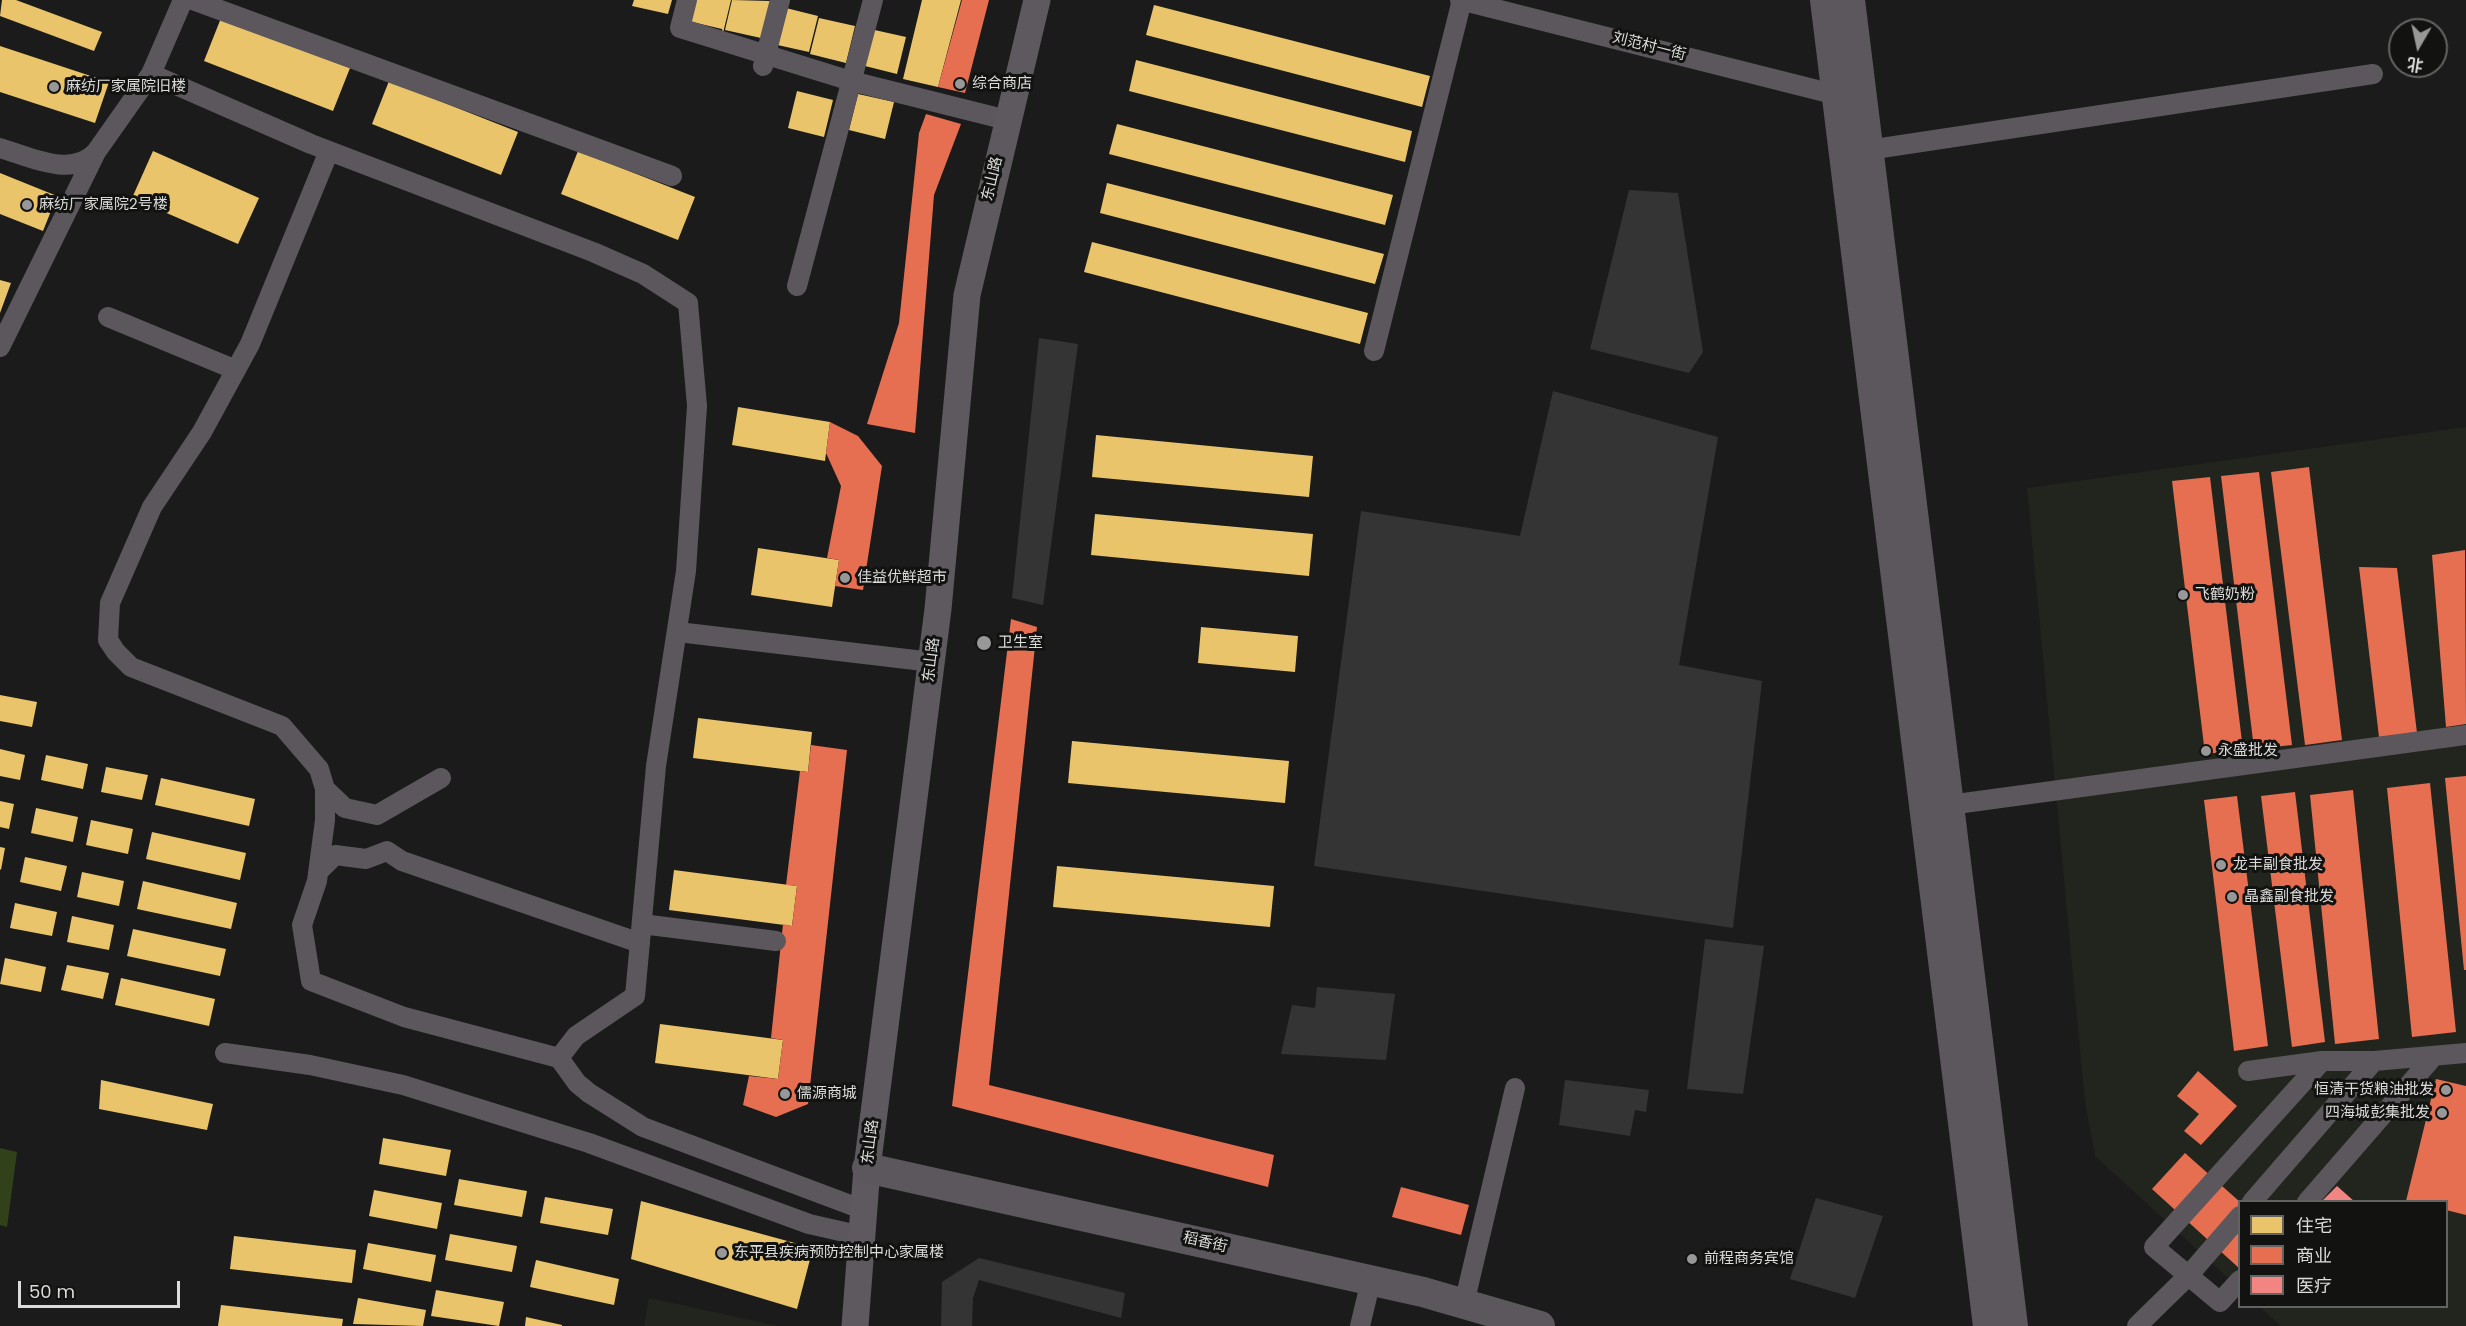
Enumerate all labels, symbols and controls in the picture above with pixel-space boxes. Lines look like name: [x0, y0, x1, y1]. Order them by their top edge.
north arrow: [2388, 18, 2448, 78]
street label: 刘范村一街: [1610, 29, 1688, 65]
text: 北: [2406, 52, 2425, 77]
place label: 综合商店: [972, 75, 1032, 93]
marker: 综合商店: [953, 77, 967, 91]
place label: 麻纺厂家属院旧楼: [66, 78, 186, 96]
marker: 麻纺厂家属院旧楼: [47, 80, 61, 94]
street label: 东山路: [979, 155, 1007, 203]
place label: 麻纺厂家属院2号楼: [39, 196, 168, 214]
marker: 麻纺厂家属院2号楼: [20, 198, 34, 212]
place label: 佳益优鲜超市: [857, 569, 947, 587]
marker: 佳益优鲜超市: [838, 571, 852, 585]
place label: 飞鹤奶粉: [2195, 586, 2255, 604]
marker: 飞鹤奶粉: [2176, 588, 2190, 602]
marker: 卫生室: [975, 634, 993, 652]
place label: 卫生室: [998, 634, 1043, 652]
street label: 东山路: [920, 637, 944, 683]
place label: 永盛批发: [2218, 742, 2278, 760]
marker: 永盛批发: [2199, 744, 2213, 758]
place label: 龙丰副食批发: [2233, 856, 2323, 874]
marker: 龙丰副食批发: [2214, 858, 2228, 872]
place label: 晶鑫副食批发: [2244, 888, 2334, 906]
marker: 晶鑫副食批发: [2225, 890, 2239, 904]
place label: 恒清干货粮油批发: [2314, 1081, 2434, 1099]
marker: 恒清干货粮油批发: [2439, 1083, 2453, 1097]
place label: 儒源商城: [797, 1085, 857, 1103]
marker: 儒源商城: [778, 1087, 792, 1101]
place label: 四海城彭集批发: [2325, 1104, 2430, 1122]
marker: 四海城彭集批发: [2435, 1106, 2449, 1120]
street label: 东山路: [859, 1119, 883, 1165]
legend: [2238, 1200, 2448, 1308]
text: 住宅: [2296, 1213, 2332, 1238]
street label: 稻香街: [1181, 1229, 1229, 1257]
text: 商业: [2296, 1243, 2332, 1268]
place label: 东平县疾病预防控制中心家属楼: [734, 1244, 944, 1262]
marker: 东平县疾病预防控制中心家属楼: [715, 1246, 729, 1260]
place label: 前程商务宾馆: [1704, 1250, 1794, 1268]
marker: 前程商务宾馆: [1685, 1252, 1699, 1266]
scale bar: [21, 1269, 183, 1307]
text: 医疗: [2296, 1273, 2332, 1298]
text: 50 m: [29, 1279, 75, 1304]

